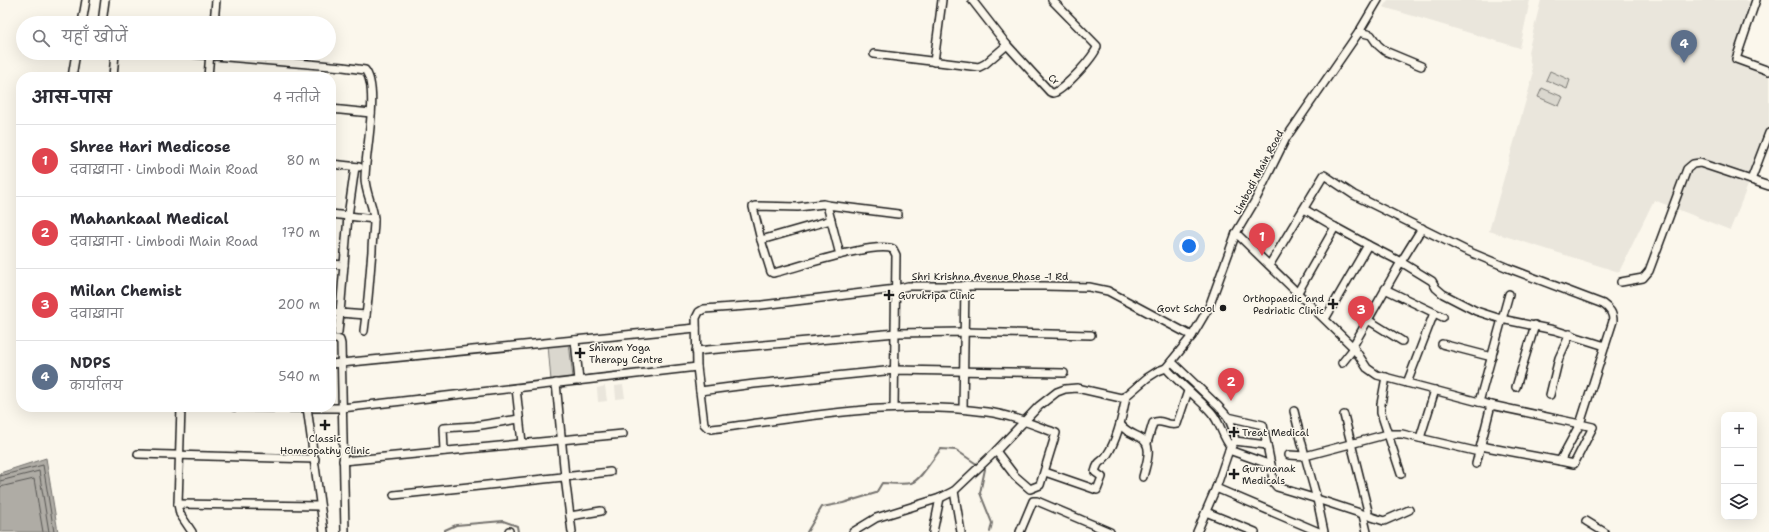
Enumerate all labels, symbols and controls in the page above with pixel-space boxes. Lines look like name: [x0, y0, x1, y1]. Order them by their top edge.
search box: [16, 16, 336, 60]
icon: search: [30, 27, 52, 49]
text: यहाँ खोजें: [62, 27, 128, 47]
pin: 4: [1671, 30, 1697, 63]
street label: Cr: [1046, 71, 1062, 88]
text: आस-पास: [32, 86, 112, 108]
text: 4 नतीजे: [273, 89, 320, 106]
street label: Limbodi Main Road: [1231, 127, 1287, 217]
text: Shree Hari Medicose: [70, 137, 231, 157]
text: 1: [42, 152, 48, 169]
text: 80 m: [286, 152, 320, 169]
text: दवाख़ाना · Limbodi Main Road: [70, 161, 258, 178]
text: Mahankaal Medical: [70, 209, 229, 229]
pin: 1: [1249, 223, 1275, 256]
text: 2: [40, 224, 50, 241]
text: 170 m: [282, 224, 320, 241]
text: दवाख़ाना · Limbodi Main Road: [70, 233, 258, 250]
your location: [1179, 236, 1199, 256]
street label: Shri Krishna Avenue Phase -1 Rd: [912, 270, 1069, 283]
text: Milan Chemist: [70, 281, 182, 301]
marker: Gurukripa Clinic: [883, 289, 895, 301]
place label: Gurukripa Clinic: [898, 289, 975, 302]
place label: Orthopaedic and Pedriatic Clinic: [1243, 292, 1325, 317]
text: 3: [40, 296, 50, 313]
text: 200 m: [278, 296, 320, 313]
pin: 3: [1348, 296, 1374, 329]
marker: Orthopaedic and Pedriatic Clinic: [1327, 298, 1339, 310]
place label: Govt School: [1157, 302, 1215, 315]
marker: Govt School: [1218, 303, 1228, 313]
text: दवाख़ाना: [70, 305, 123, 322]
place label: Shivam Yoga Therapy Centre: [589, 341, 663, 366]
marker: Shivam Yoga Therapy Centre: [574, 347, 586, 359]
text: NDPS: [70, 353, 111, 373]
text: 4: [40, 368, 50, 385]
text: 540 m: [279, 368, 320, 385]
pin: 2: [1218, 368, 1244, 401]
text: कार्यालय: [70, 377, 123, 394]
map controls: [1721, 412, 1757, 520]
button: +: [1721, 412, 1757, 448]
marker: Classic Homeopathy Clinic: [319, 419, 331, 431]
place label: Treat Medical: [1242, 426, 1309, 439]
marker: Treat Medical: [1229, 427, 1239, 437]
place label: Classic Homeopathy Clinic: [280, 432, 370, 457]
button: −: [1721, 448, 1757, 484]
place label: Gurunanak Medicals: [1242, 462, 1296, 487]
marker: Gurunanak Medicals: [1229, 469, 1239, 479]
button: layers: [1721, 484, 1757, 520]

